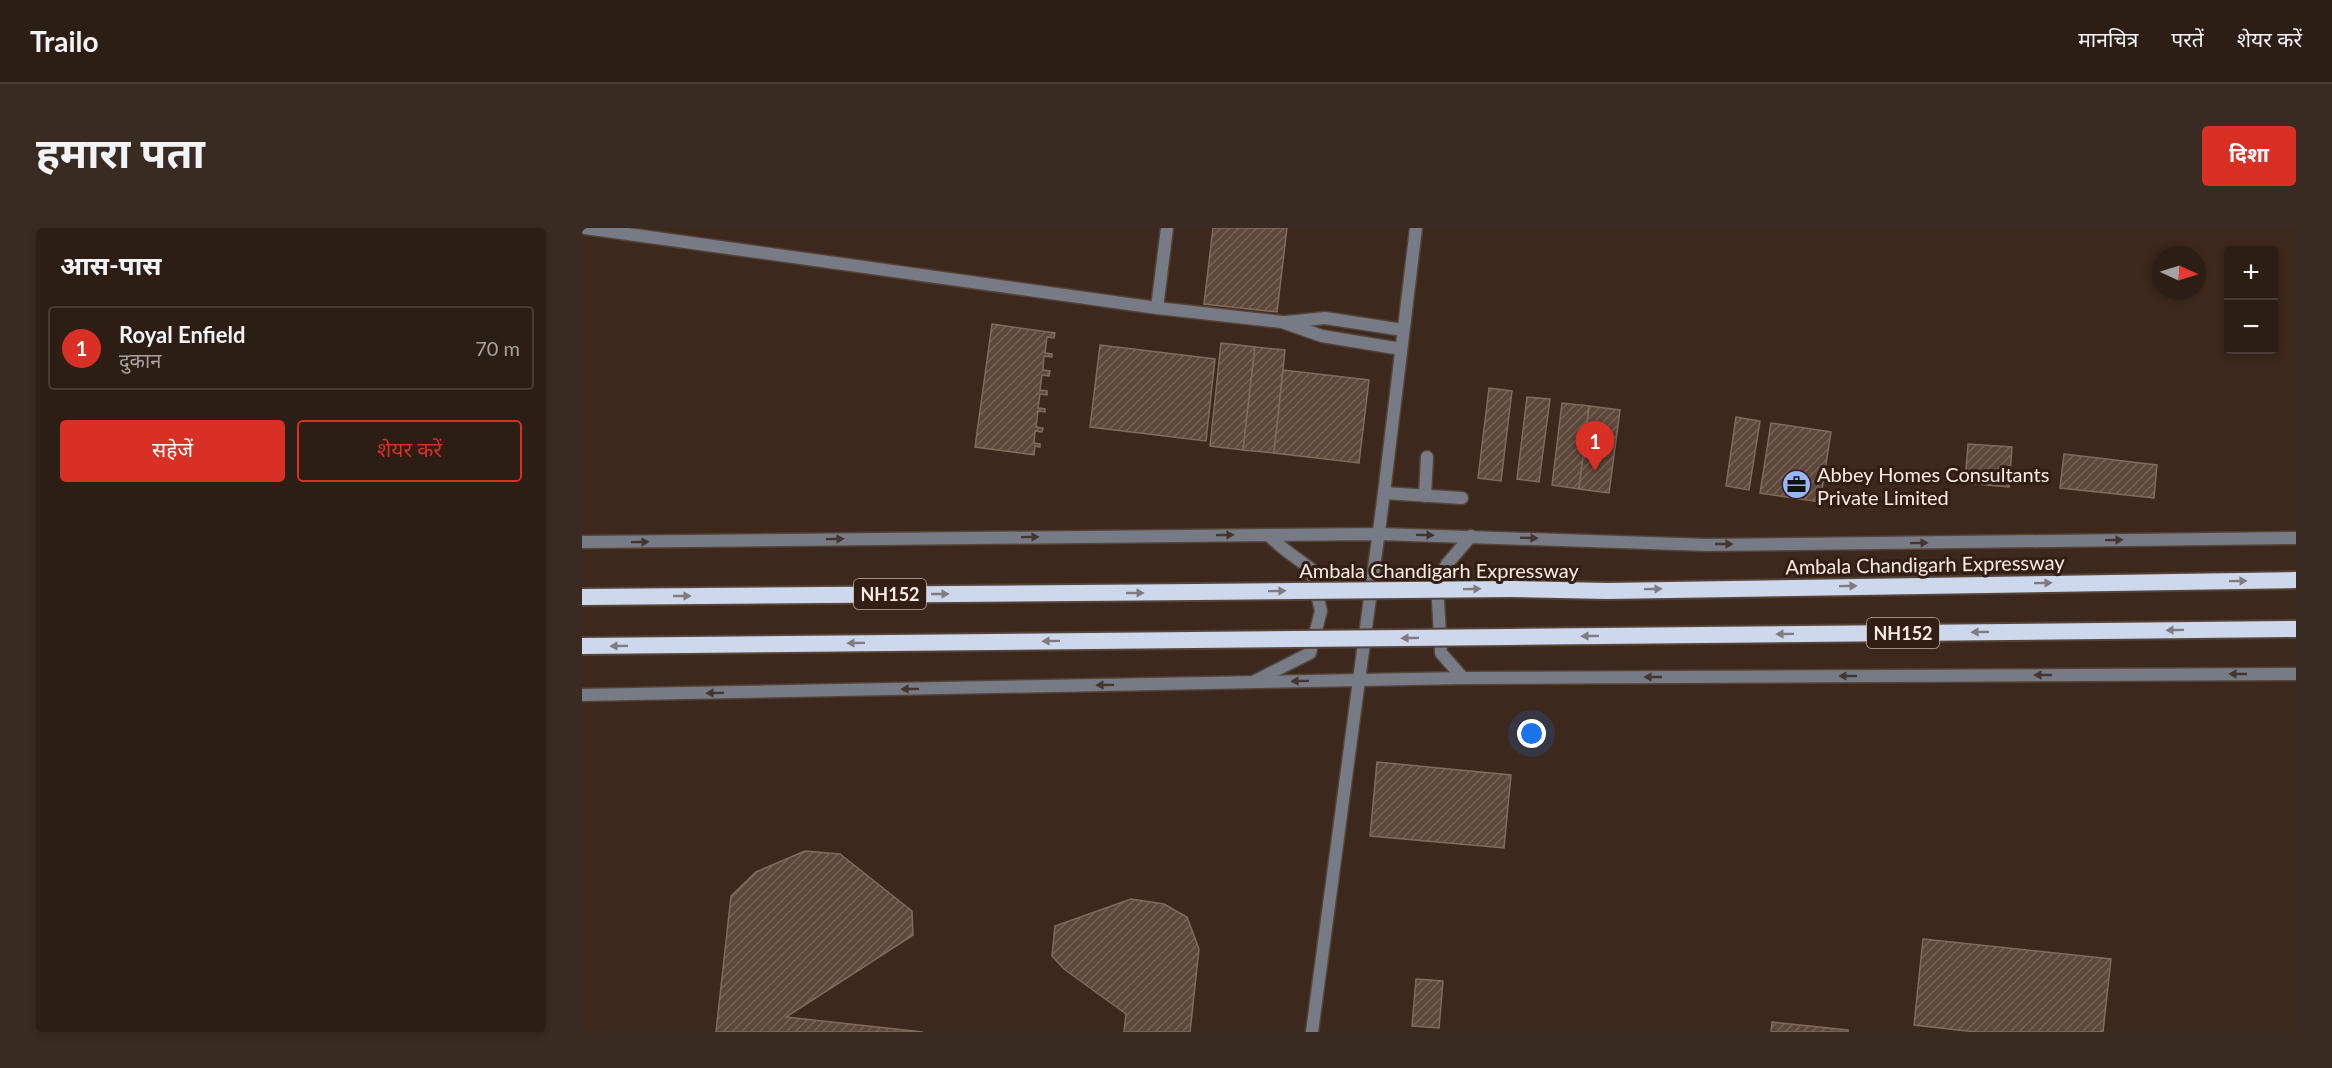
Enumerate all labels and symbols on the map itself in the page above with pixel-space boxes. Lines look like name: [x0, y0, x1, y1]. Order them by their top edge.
north arrow: [2152, 246, 2206, 300]
pin: 1: [1576, 422, 1614, 471]
place label: Abbey Homes Consultants Private Limited: [1817, 462, 2049, 509]
office icon: Abbey Homes Consultants Private Limited: [1780, 469, 1812, 501]
one-way arrow: [1216, 530, 1235, 540]
one-way arrow: [1415, 531, 1434, 540]
one-way arrow: [1021, 532, 1040, 542]
one-way arrow: [1520, 534, 1539, 543]
one-way arrow: [826, 535, 845, 544]
one-way arrow: [2105, 536, 2124, 545]
one-way arrow: [631, 537, 650, 547]
one-way arrow: [1910, 538, 1929, 548]
one-way arrow: [1715, 539, 1734, 549]
street label: Ambala Chandigarh Expressway: [1785, 550, 2066, 578]
street label: Ambala Chandigarh Expressway: [1299, 558, 1579, 582]
one-way arrow: [2228, 576, 2247, 585]
road number: NH152: [854, 579, 926, 609]
one-way arrow: [2033, 579, 2052, 588]
one-way arrow: [1838, 581, 1857, 591]
one-way arrow: [1462, 584, 1481, 594]
one-way arrow: [1643, 584, 1662, 594]
one-way arrow: [1267, 586, 1286, 596]
one-way arrow: [1126, 588, 1145, 597]
one-way arrow: [931, 589, 950, 599]
one-way arrow: [673, 591, 692, 601]
road number: NH152: [1867, 618, 1939, 648]
one-way arrow: [2165, 625, 2184, 635]
one-way arrow: [1970, 627, 1989, 637]
one-way arrow: [1775, 629, 1794, 639]
one-way arrow: [1580, 631, 1599, 641]
one-way arrow: [1400, 633, 1419, 643]
one-way arrow: [1041, 636, 1060, 646]
one-way arrow: [846, 638, 865, 648]
one-way arrow: [609, 641, 628, 651]
one-way arrow: [2228, 669, 2247, 679]
one-way arrow: [2033, 670, 2052, 680]
one-way arrow: [1838, 671, 1857, 681]
one-way arrow: [1643, 672, 1662, 682]
one-way arrow: [1290, 676, 1309, 686]
one-way arrow: [1095, 680, 1114, 690]
one-way arrow: [900, 684, 919, 694]
one-way arrow: [705, 688, 724, 698]
your location: [1517, 719, 1546, 748]

